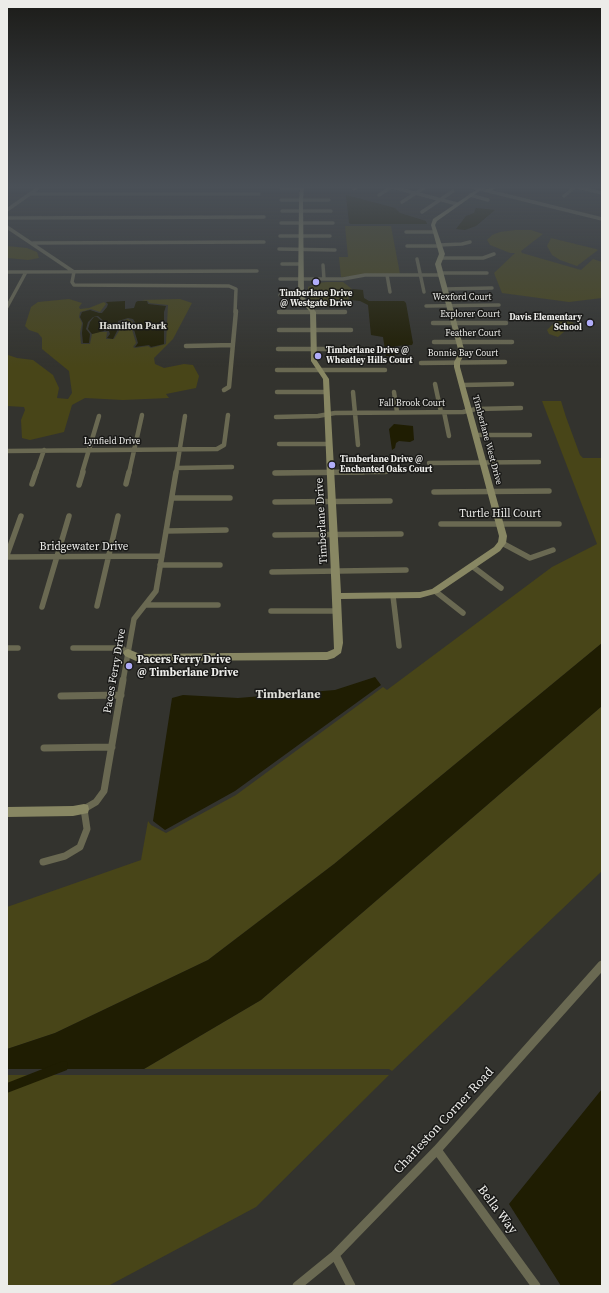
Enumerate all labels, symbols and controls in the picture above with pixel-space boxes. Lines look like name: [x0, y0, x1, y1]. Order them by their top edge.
marker: Timberlane Drive @ Westgate Drive: [311, 277, 321, 287]
place label: Timberlane Drive @ Westgate Drive: [279, 289, 353, 310]
street label: Wexford Court: [433, 293, 491, 303]
street label: Explorer Court: [440, 310, 500, 320]
place label: Davis Elementary School: [509, 313, 582, 334]
marker: Davis Elementary School: [585, 318, 595, 328]
district label: Hamilton Park: [99, 320, 167, 332]
street label: Feather Court: [445, 329, 501, 339]
place label: Timberlane Drive @ Wheatley Hills Court: [326, 346, 412, 367]
street label: Bonnie Bay Court: [428, 349, 498, 359]
marker: Timberlane Drive @ Wheatley Hills Court: [313, 351, 323, 361]
street label: Timberlane West Drive: [470, 394, 504, 486]
street label: Fall Brook Court: [379, 399, 445, 409]
street label: Lynfield Drive: [84, 437, 140, 447]
place label: Timberlane Drive @ Enchanted Oaks Court: [340, 455, 432, 476]
marker: Timberlane Drive @ Enchanted Oaks Court: [327, 460, 337, 470]
street label: Timberlane Drive: [313, 478, 331, 564]
street label: Turtle Hill Court: [459, 507, 541, 521]
street label: Bridgewater Drive: [40, 540, 128, 554]
street label: Paces Ferry Drive: [101, 627, 129, 715]
place label: Pacers Ferry Drive @ Timberlane Drive: [137, 653, 238, 679]
marker: Pacers Ferry Drive @ Timberlane Drive: [124, 661, 134, 671]
district label: Timberlane: [256, 688, 320, 702]
street label: Charleston Corner Road: [391, 1065, 497, 1177]
street label: Bella Way: [474, 1183, 520, 1237]

